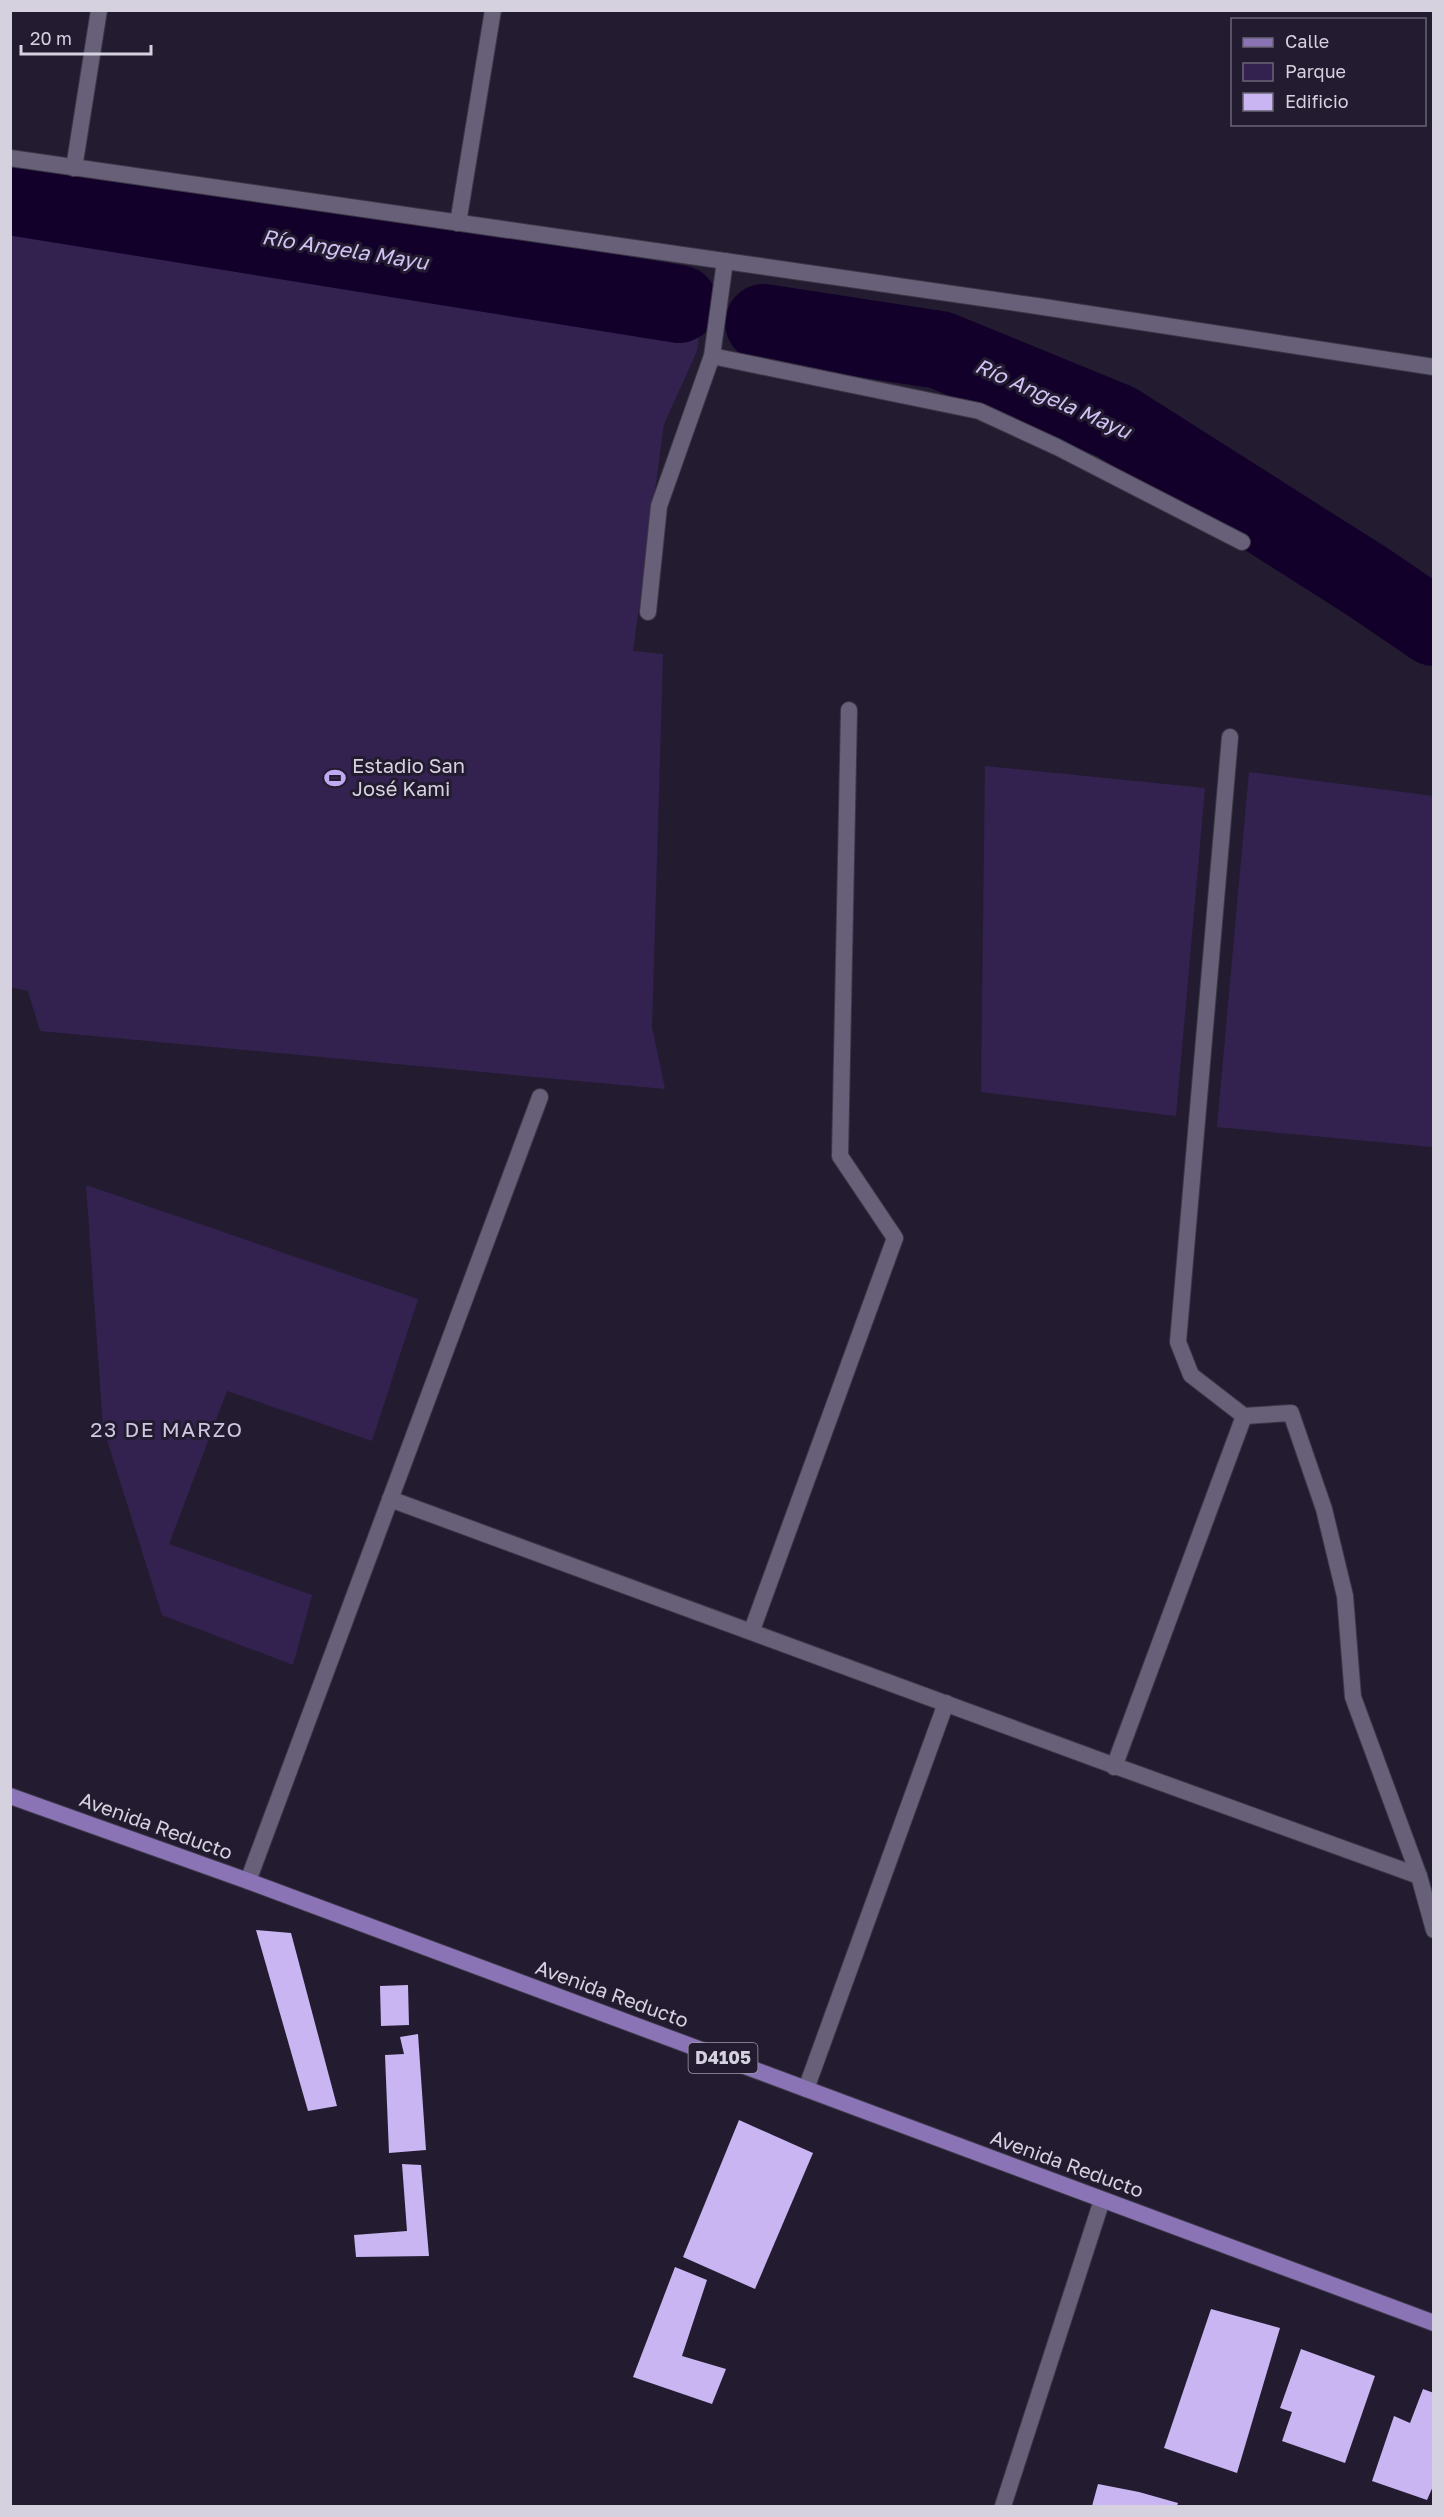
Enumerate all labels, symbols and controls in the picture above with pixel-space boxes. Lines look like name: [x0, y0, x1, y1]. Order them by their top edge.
scale bar: [21, 18, 152, 56]
legend: [1231, 18, 1426, 126]
text: 20 m: [30, 27, 72, 49]
text: Calle: [1285, 30, 1329, 52]
text: Parque: [1285, 60, 1346, 82]
text: Edificio: [1285, 90, 1349, 112]
water label: Río Angela Mayu: [260, 223, 431, 275]
water label: Río Angela Mayu: [972, 352, 1136, 445]
place label: Estadio San José Kami: [352, 753, 465, 800]
sports icon: Estadio San José Kami: [323, 766, 347, 790]
district label: 23 DE MARZO: [90, 1416, 244, 1442]
street label: Avenida Reducto: [77, 1786, 236, 1864]
street label: Avenida Reducto: [533, 1954, 692, 2032]
road number: D4105: [688, 2043, 758, 2073]
street label: Avenida Reducto: [988, 2124, 1147, 2202]

